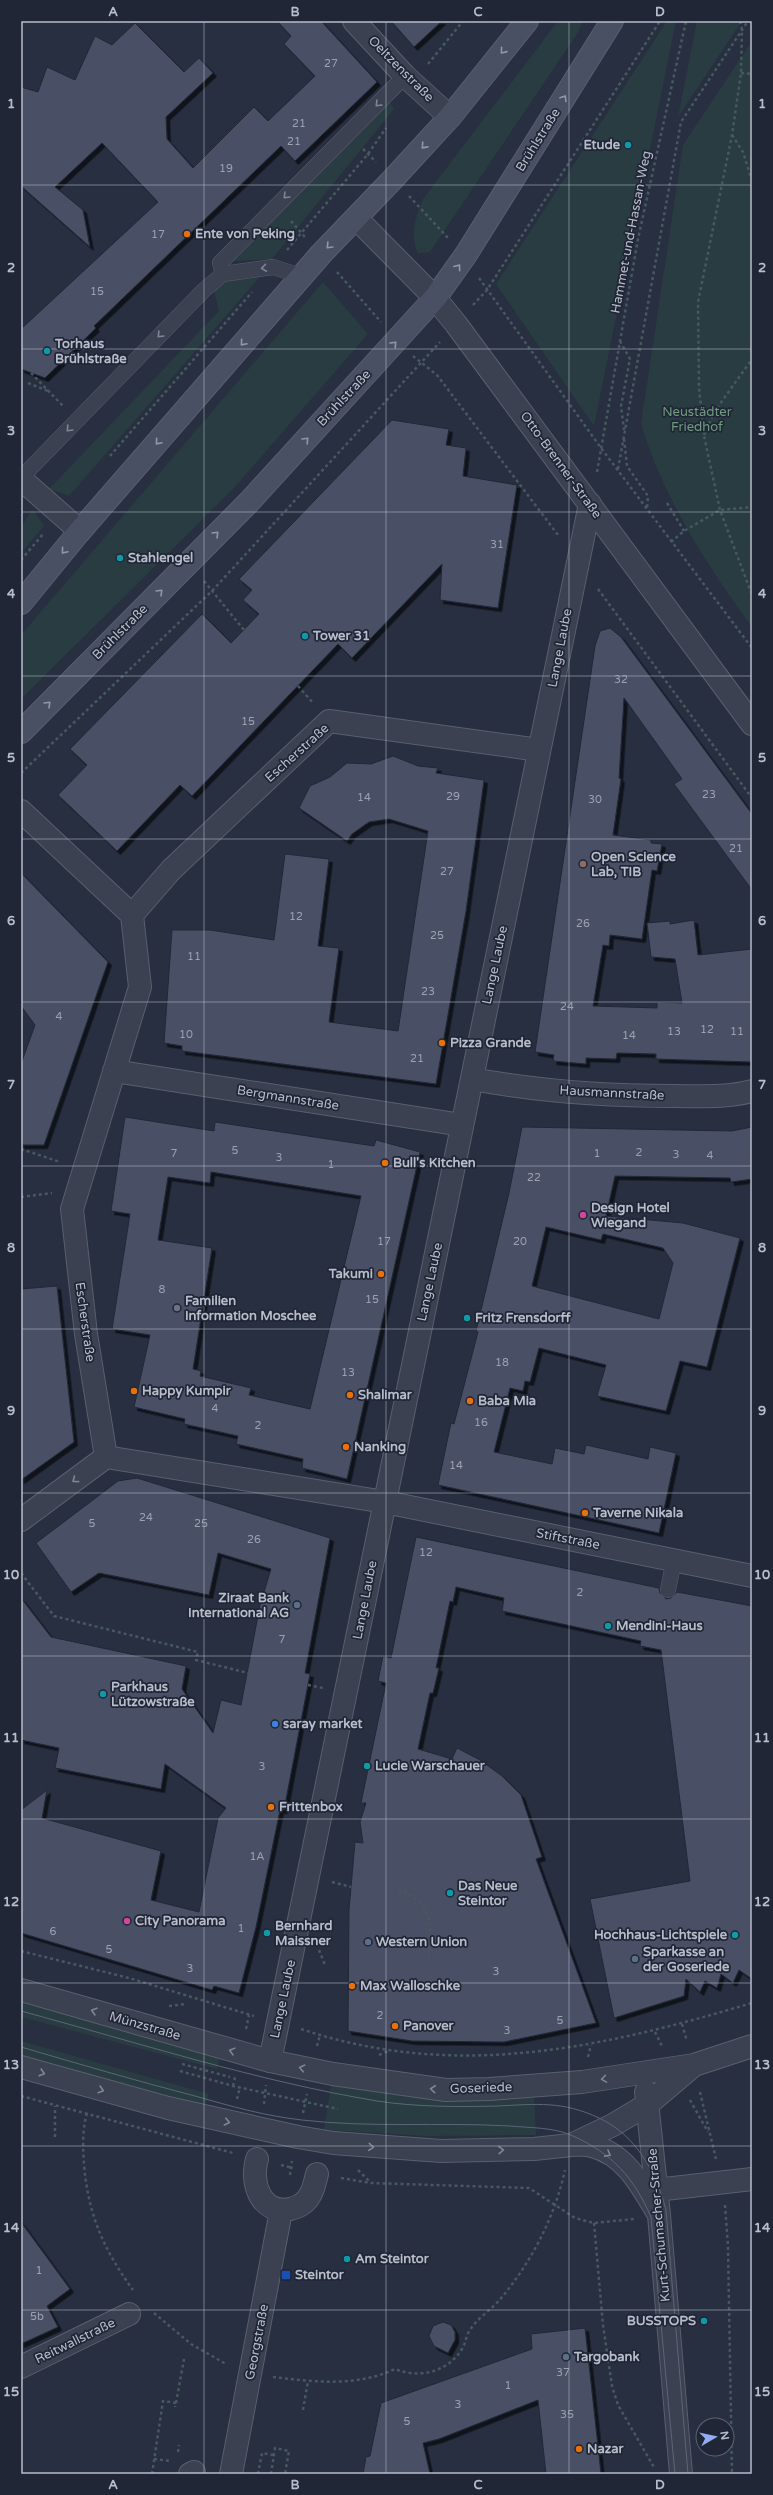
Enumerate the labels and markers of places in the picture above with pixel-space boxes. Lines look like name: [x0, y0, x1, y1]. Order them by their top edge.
place label: Etude: [583, 137, 621, 153]
marker: Etude: [623, 140, 633, 150]
place label: Ente von Peking: [195, 226, 295, 242]
marker: Ente von Peking: [182, 229, 192, 239]
place label: Torhaus Brühlstraße: [54, 336, 127, 367]
marker: Torhaus Brühlstraße: [42, 346, 52, 356]
place label: Stahlengel: [128, 550, 193, 566]
marker: Stahlengel: [115, 553, 125, 563]
place label: Tower 31: [312, 628, 370, 644]
marker: Tower 31: [300, 631, 310, 641]
place label: Open Science Lab, TIB: [591, 849, 677, 880]
marker: Open Science Lab, TIB: [578, 859, 588, 869]
place label: Pizza Grande: [450, 1035, 532, 1051]
marker: Pizza Grande: [437, 1038, 447, 1048]
place label: Bull's Kitchen: [393, 1155, 476, 1171]
marker: Bull's Kitchen: [380, 1158, 390, 1168]
place label: Design Hotel Wiegand: [591, 1200, 670, 1231]
marker: Design Hotel Wiegand: [578, 1210, 588, 1220]
place label: Takumi: [328, 1266, 373, 1282]
marker: Takumi: [376, 1269, 386, 1279]
place label: Familien Information Moschee: [185, 1293, 317, 1324]
marker: Familien Information Moschee: [172, 1303, 182, 1313]
place label: Fritz Frensdorff: [475, 1310, 572, 1326]
marker: Fritz Frensdorff: [462, 1313, 472, 1323]
place label: Happy Kumpir: [142, 1383, 232, 1399]
marker: Happy Kumpir: [129, 1386, 139, 1396]
place label: Shalimar: [358, 1387, 413, 1403]
marker: Shalimar: [345, 1390, 355, 1400]
place label: Baba Mia: [478, 1393, 536, 1409]
marker: Baba Mia: [465, 1396, 475, 1406]
place label: Nanking: [354, 1439, 406, 1455]
marker: Nanking: [341, 1442, 351, 1452]
place label: Taverne Nikala: [592, 1505, 683, 1521]
marker: Taverne Nikala: [580, 1508, 590, 1518]
place label: Ziraat Bank International AG: [188, 1590, 289, 1621]
marker: Ziraat Bank International AG: [292, 1600, 302, 1610]
place label: Mendini-Haus: [616, 1618, 703, 1634]
marker: Mendini-Haus: [603, 1621, 613, 1631]
place label: Parkhaus Lützowstraße: [111, 1679, 195, 1710]
marker: Parkhaus Lützowstraße: [98, 1689, 108, 1699]
place label: saray market: [283, 1716, 363, 1732]
marker: saray market: [270, 1719, 280, 1729]
place label: Lucie Warschauer: [375, 1758, 486, 1774]
marker: Lucie Warschauer: [362, 1761, 372, 1771]
place label: Frittenbox: [279, 1799, 343, 1815]
marker: Frittenbox: [266, 1802, 276, 1812]
place label: Das Neue Steintor: [458, 1878, 518, 1909]
marker: Das Neue Steintor: [445, 1888, 455, 1898]
place label: City Panorama: [135, 1913, 226, 1929]
marker: City Panorama: [122, 1916, 132, 1926]
place label: Bernhard Maissner: [275, 1918, 332, 1949]
place label: Hochhaus-Lichtspiele: [594, 1927, 728, 1943]
marker: Bernhard Maissner: [262, 1928, 272, 1938]
marker: Hochhaus-Lichtspiele: [730, 1930, 740, 1940]
place label: Western Union: [376, 1934, 467, 1950]
marker: Western Union: [363, 1937, 373, 1947]
place label: Sparkasse an der Goseriede: [643, 1944, 730, 1975]
marker: Sparkasse an der Goseriede: [630, 1954, 640, 1964]
place label: Max Walloschke: [360, 1978, 461, 1994]
marker: Max Walloschke: [347, 1981, 357, 1991]
place label: Panover: [403, 2018, 455, 2034]
marker: Panover: [390, 2021, 400, 2031]
place label: Am Steintor: [355, 2251, 430, 2267]
marker: Am Steintor: [342, 2254, 352, 2264]
place label: Steintor: [295, 2267, 345, 2283]
marker: Steintor: [280, 2269, 292, 2281]
place label: BUSSTOPS: [627, 2313, 696, 2329]
marker: BUSSTOPS: [699, 2316, 709, 2326]
place label: Targobank: [573, 2349, 640, 2365]
marker: Targobank: [561, 2352, 571, 2362]
place label: Nazar: [587, 2441, 625, 2457]
marker: Nazar: [574, 2444, 584, 2454]

